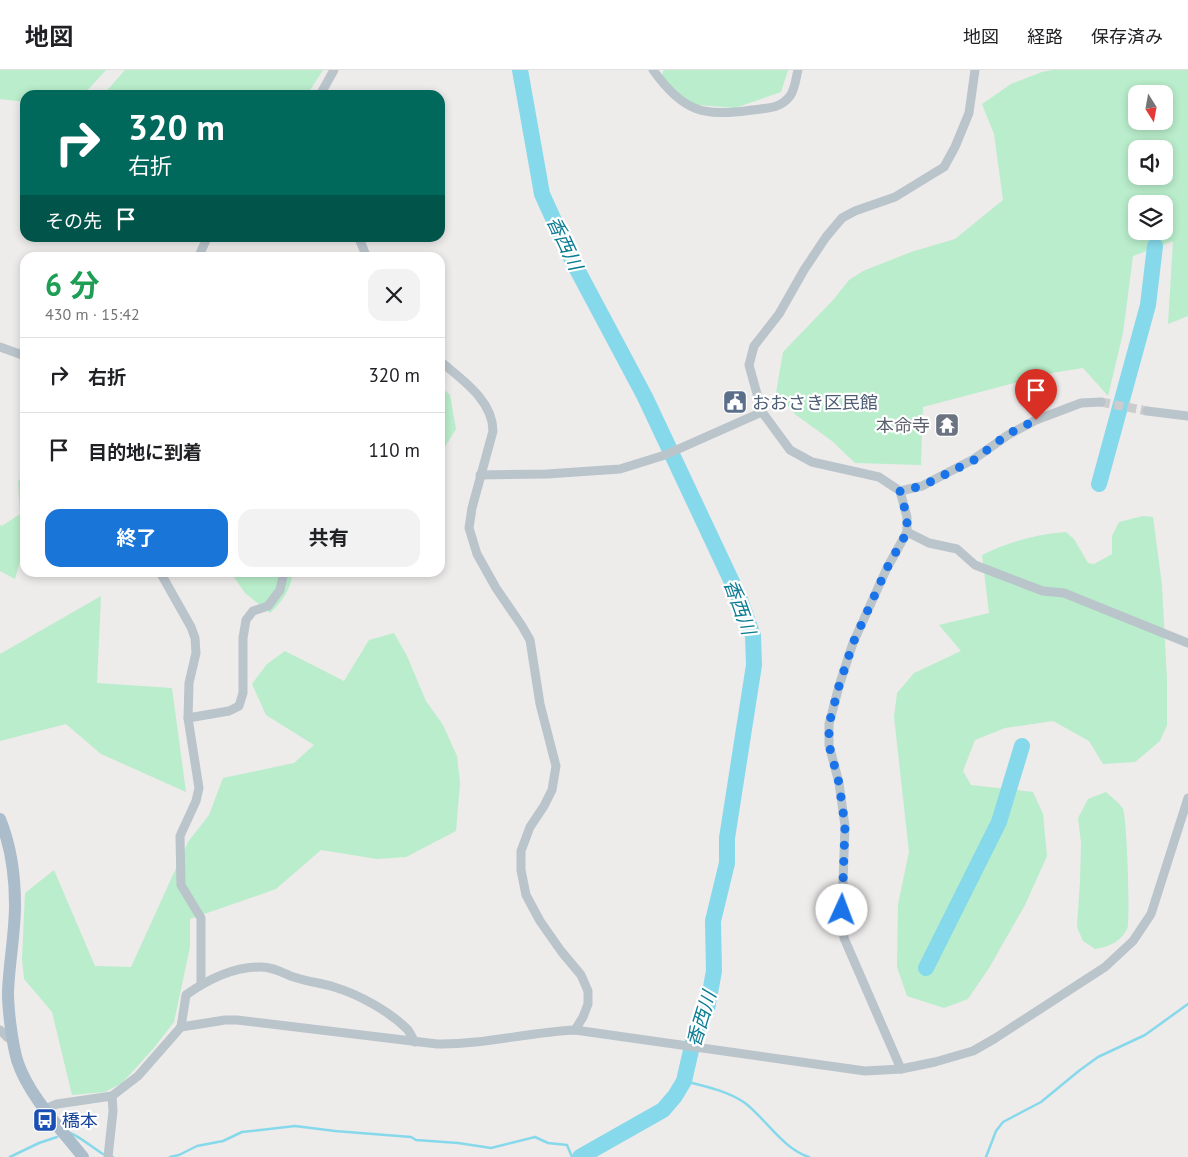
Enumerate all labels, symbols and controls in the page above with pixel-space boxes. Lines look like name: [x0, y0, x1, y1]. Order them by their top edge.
text: 地図: [25, 21, 73, 52]
text: 地図: [963, 25, 999, 48]
text: 経路: [1027, 25, 1063, 48]
text: 保存済み: [1091, 25, 1163, 48]
north arrow: [1128, 85, 1172, 130]
map controls: [1128, 85, 1173, 240]
text: 320 m: [128, 104, 225, 150]
icon: right: [45, 110, 110, 175]
button: sound: [1128, 140, 1173, 185]
text: 右折: [128, 152, 172, 180]
button: layers: [1128, 195, 1173, 240]
icon: arrive: [112, 205, 140, 233]
text: その先: [45, 209, 102, 233]
water label: 香西川: [542, 212, 589, 276]
text: 6 分: [45, 265, 100, 304]
button: close: [368, 269, 420, 321]
text: 430 m · 15:42: [45, 304, 140, 324]
icon: right: [45, 361, 73, 389]
text: 320 m: [368, 363, 420, 387]
text: 右折: [88, 365, 126, 389]
pin: [1015, 369, 1057, 420]
icon: arrive: [1022, 376, 1050, 404]
public building icon: おおさき区民館: [722, 389, 748, 415]
place label: おおさき区民館: [752, 391, 878, 414]
temple icon: 本命寺: [934, 412, 960, 438]
place label: 本命寺: [876, 414, 930, 437]
icon: arrive: [45, 436, 73, 464]
text: 110 m: [368, 438, 420, 462]
text: 目的地に到着: [88, 440, 202, 464]
button: 終了: [45, 509, 228, 567]
button: 共有: [238, 509, 420, 567]
water label: 香西川: [719, 576, 762, 640]
position arrow: [815, 883, 867, 935]
water label: 香西川: [681, 986, 721, 1050]
bus stop icon: 橋本: [32, 1107, 58, 1133]
place label: 橋本: [62, 1109, 98, 1132]

